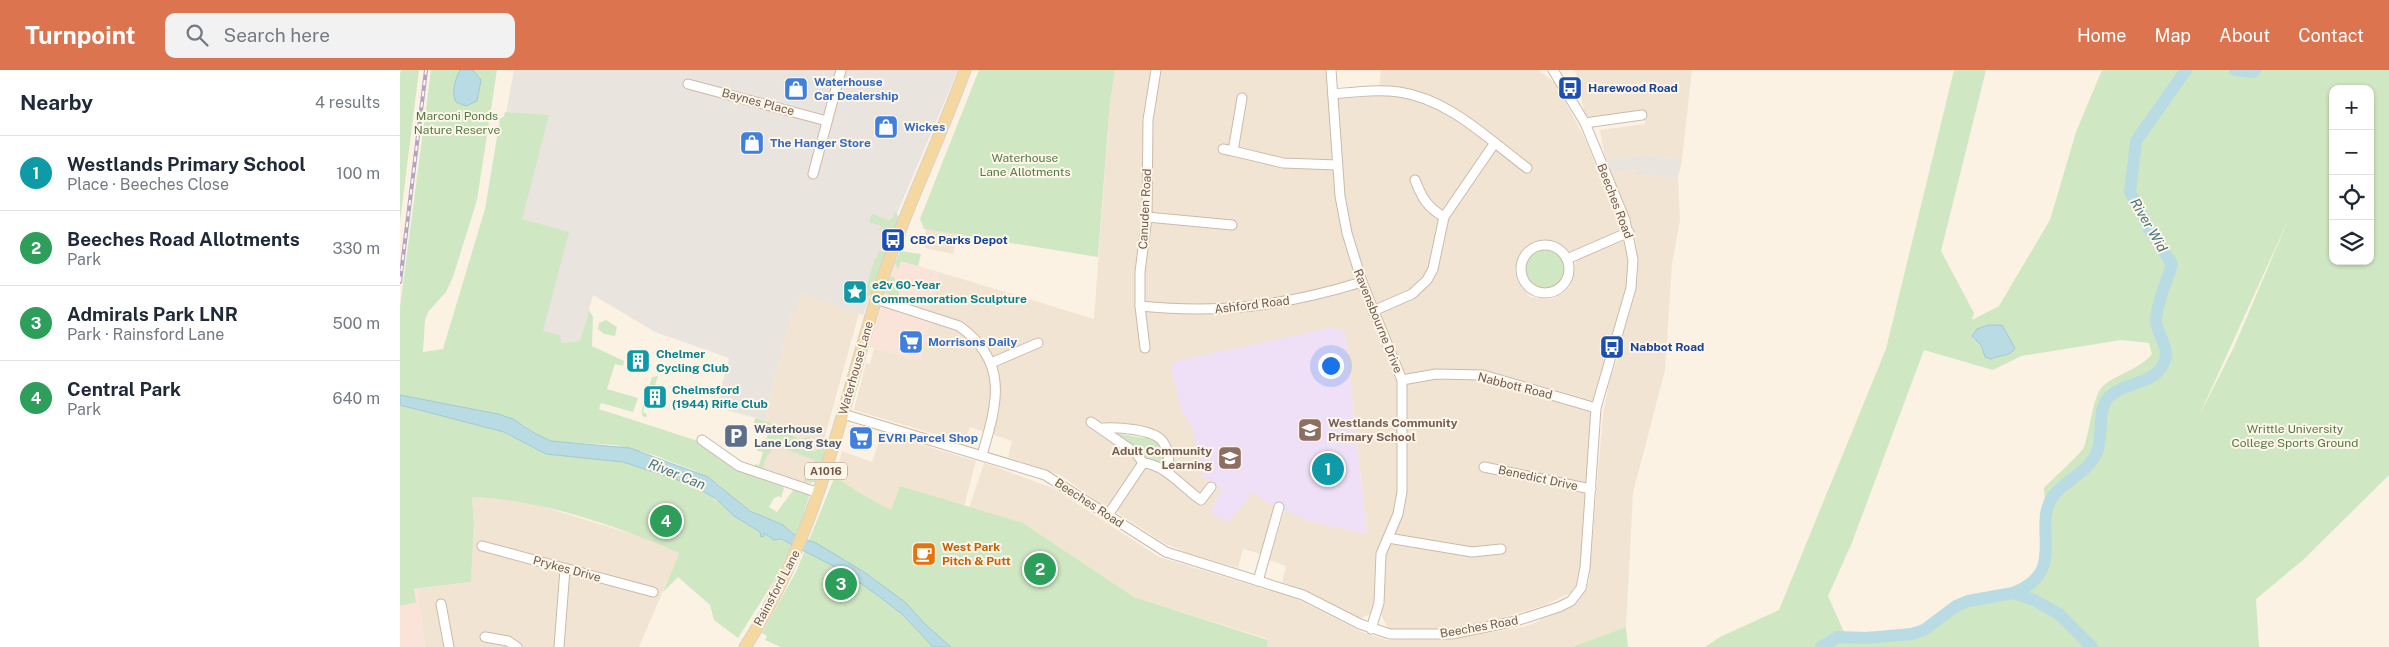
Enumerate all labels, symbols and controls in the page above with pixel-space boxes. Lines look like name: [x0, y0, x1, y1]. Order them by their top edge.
search box: [165, 13, 515, 58]
text: Turnpoint: [25, 21, 135, 49]
icon: search: [183, 21, 211, 49]
text: Search here: [223, 24, 330, 46]
text: Home: [2077, 25, 2127, 46]
text: Map: [2155, 25, 2191, 46]
text: About: [2219, 25, 2270, 46]
text: Contact: [2298, 25, 2364, 46]
place label: Waterhouse Car Dealership: [814, 75, 899, 103]
bus stop icon: Harewood Road: [1557, 75, 1583, 101]
shop icon: Waterhouse Car Dealership: [783, 76, 809, 102]
place label: Harewood Road: [1588, 81, 1678, 95]
map controls: [2329, 85, 2374, 265]
button: +: [2329, 85, 2374, 130]
street label: Baynes Place: [720, 86, 796, 118]
text: Nearby: [20, 90, 93, 115]
text: 4 results: [315, 93, 380, 112]
park label: Marconi Ponds Nature Reserve: [414, 109, 500, 137]
shop icon: Wickes: [873, 114, 899, 140]
place label: Wickes: [904, 120, 945, 134]
shop icon: The Hanger Store: [739, 130, 765, 156]
button: −: [2329, 130, 2374, 175]
place label: The Hanger Store: [770, 136, 871, 150]
park label: Waterhouse Lane Allotments: [980, 151, 1070, 179]
text: Westlands Primary School: [67, 153, 306, 175]
street label: Beeches Road: [1594, 162, 1636, 240]
text: 1: [33, 164, 39, 183]
text: 100 m: [336, 164, 380, 183]
street label: Canuden Road: [1136, 168, 1154, 250]
text: Place · Beeches Close: [67, 175, 229, 194]
button: locate: [2329, 175, 2374, 220]
water label: River Wid: [2127, 195, 2171, 255]
button: layers: [2329, 220, 2374, 265]
bus stop icon: CBC Parks Depot: [880, 227, 906, 253]
text: Beeches Road Allotments: [67, 228, 300, 250]
place label: CBC Parks Depot: [910, 233, 1008, 247]
text: 2: [31, 239, 41, 258]
text: 330 m: [333, 239, 380, 258]
text: Park: [67, 250, 101, 269]
street label: Ravensbourne Drive: [1351, 267, 1405, 375]
place label: e2v 60-Year Commemoration Sculpture: [872, 278, 1027, 306]
place icon: e2v 60-Year Commemoration Sculpture: [842, 279, 868, 305]
street label: Ashford Road: [1214, 293, 1290, 317]
text: Admirals Park LNR: [67, 303, 238, 325]
text: 3: [31, 314, 41, 333]
text: 500 m: [333, 314, 380, 333]
street label: Waterhouse Lane: [836, 319, 876, 416]
text: Park · Rainsford Lane: [67, 325, 224, 344]
supermarket icon: Morrisons Daily: [898, 329, 924, 355]
bus stop icon: Nabbot Road: [1599, 334, 1625, 360]
place label: Morrisons Daily: [928, 335, 1017, 349]
place label: Nabbot Road: [1630, 340, 1704, 354]
place label: Chelmer Cycling Club: [656, 347, 729, 375]
building icon: Chelmer Cycling Club: [625, 348, 651, 374]
your location: [1318, 353, 1344, 379]
street label: Nabbott Road: [1476, 370, 1554, 402]
text: Central Park: [67, 378, 181, 400]
place label: Chelmsford (1944) Rifle Club: [672, 383, 768, 411]
building icon: Chelmsford (1944) Rifle Club: [642, 384, 668, 410]
text: 4: [31, 389, 41, 408]
text: 640 m: [332, 389, 380, 408]
text: Park: [67, 400, 101, 419]
place label: Westlands Community Primary School: [1328, 416, 1458, 444]
school or university icon: Westlands Community Primary School: [1297, 417, 1323, 443]
place label: Waterhouse Lane Long Stay: [754, 422, 842, 450]
park label: Writtle University College Sports Ground: [2232, 422, 2358, 450]
parking icon: Waterhouse Lane Long Stay: [723, 423, 749, 449]
supermarket icon: EVRI Parcel Shop: [848, 425, 874, 451]
place label: EVRI Parcel Shop: [878, 431, 978, 445]
place label: Adult Community Learning: [1112, 444, 1212, 472]
school or university icon: Adult Community Learning: [1217, 445, 1243, 471]
pin: 1: [1312, 450, 1344, 488]
water label: River Can: [646, 455, 708, 493]
road number: A1016: [805, 462, 847, 480]
street label: Benedict Drive: [1497, 463, 1579, 493]
street label: Beeches Road: [1052, 476, 1126, 530]
pin: 4: [650, 502, 682, 540]
place label: West Park Pitch & Putt: [942, 540, 1011, 568]
cafe icon: West Park Pitch & Putt: [911, 541, 937, 567]
street label: Rainsford Lane: [751, 548, 803, 628]
pin: 2: [1024, 550, 1056, 588]
street label: Prykes Drive: [531, 553, 603, 585]
pin: 3: [825, 565, 857, 603]
street label: Beeches Road: [1439, 613, 1519, 641]

